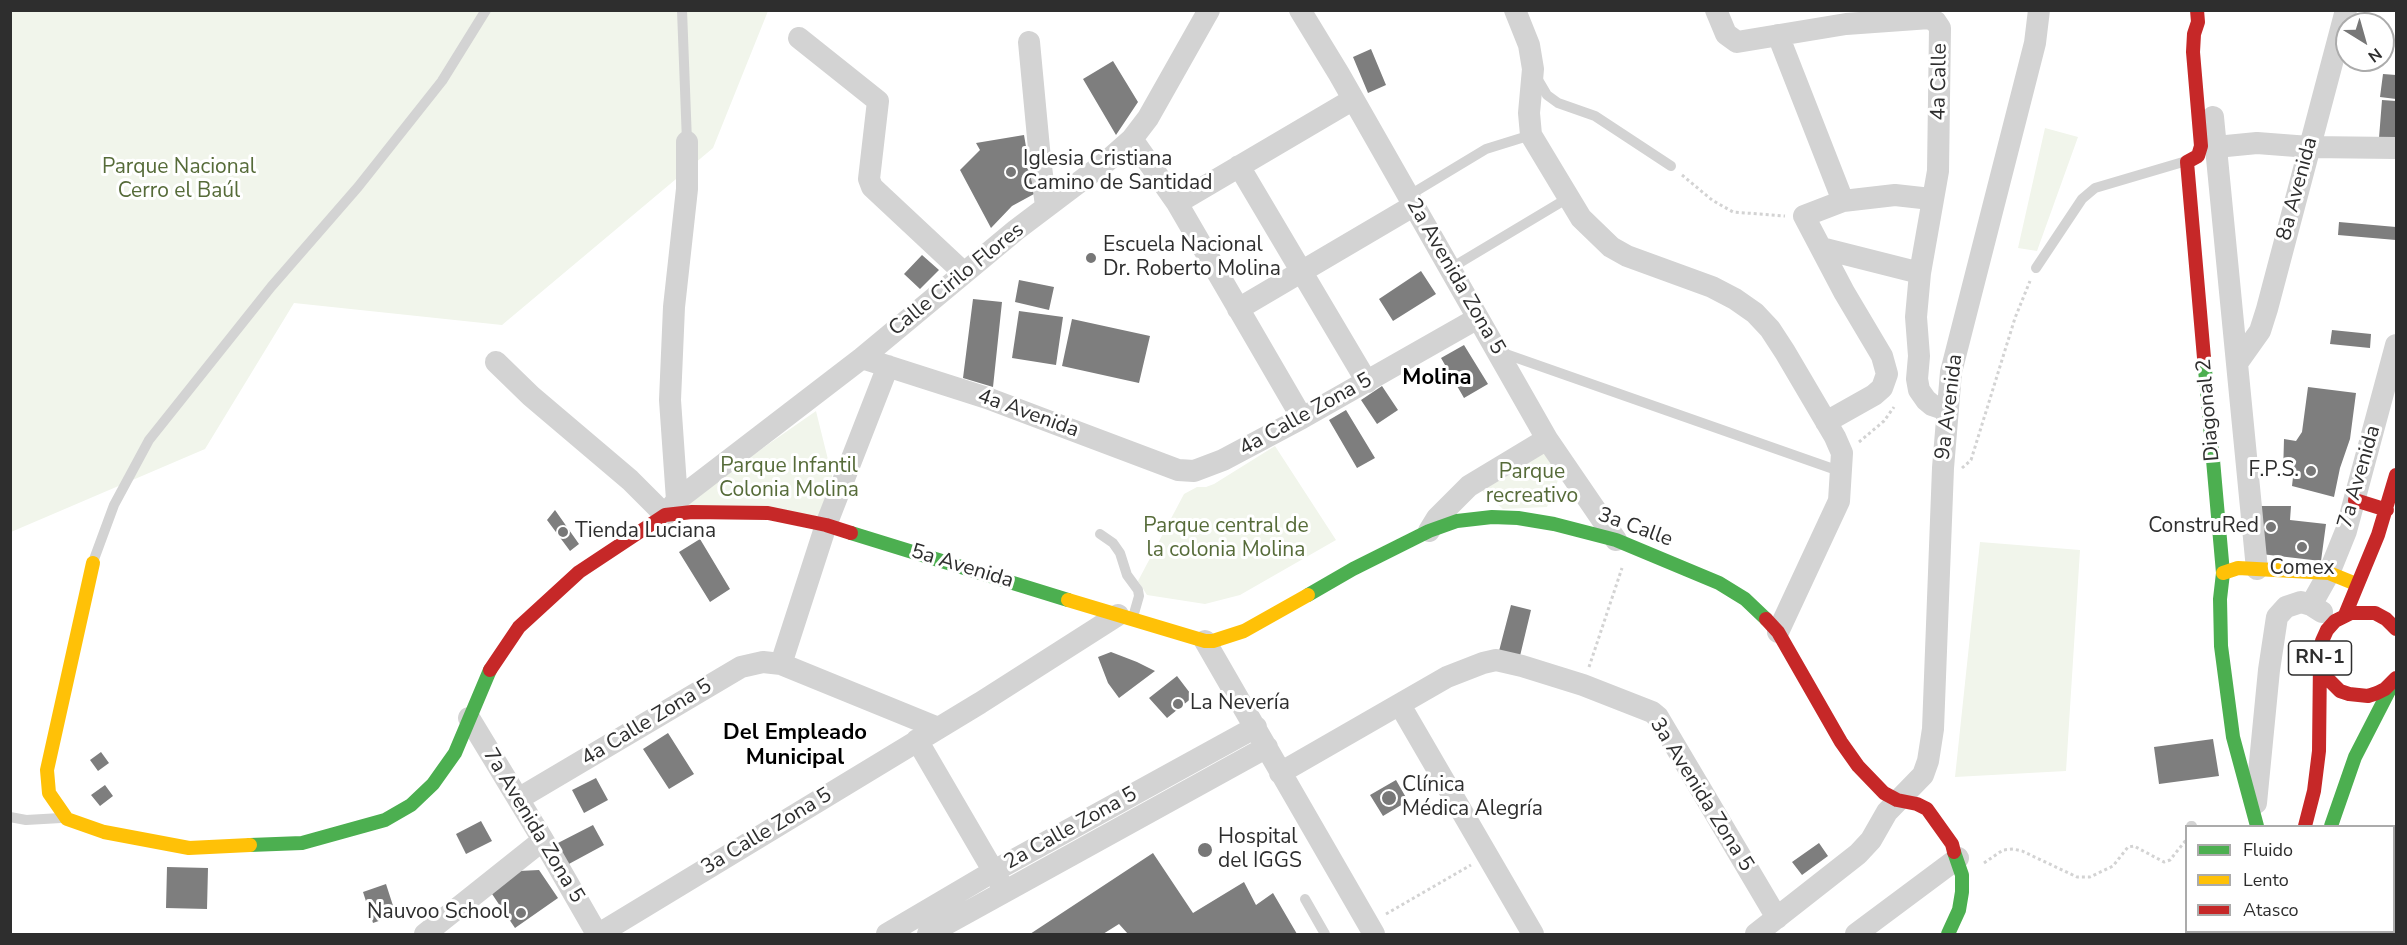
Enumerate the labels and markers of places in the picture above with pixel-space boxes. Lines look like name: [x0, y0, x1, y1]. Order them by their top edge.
place label: Iglesia Cristiana Camino de Santidad: [1023, 147, 1212, 197]
marker: Iglesia Cristiana Camino de Santidad: [1004, 165, 1018, 179]
place label: Escuela Nacional Dr. Roberto Molina: [1103, 233, 1281, 283]
marker: Escuela Nacional Dr. Roberto Molina: [1084, 251, 1098, 265]
place label: F.P.S.: [2249, 458, 2299, 484]
marker: F.P.S.: [2304, 464, 2318, 478]
place label: ConstruRed: [2148, 514, 2259, 540]
place label: Tienda Luciana: [575, 519, 716, 545]
marker: ConstruRed: [2264, 520, 2278, 534]
marker: Tienda Luciana: [556, 525, 570, 539]
marker: Comex: [2295, 540, 2309, 554]
place label: Comex: [2269, 556, 2335, 582]
place label: La Nevería: [1190, 691, 1290, 717]
marker: La Nevería: [1171, 697, 1185, 711]
place label: Clínica Médica Alegría: [1402, 773, 1543, 823]
marker: Clínica Médica Alegría: [1380, 789, 1398, 807]
place label: Hospital del IGGS: [1218, 825, 1302, 875]
marker: Hospital del IGGS: [1196, 841, 1214, 859]
place label: Nauvoo School: [367, 900, 509, 926]
marker: Nauvoo School: [514, 906, 528, 920]

